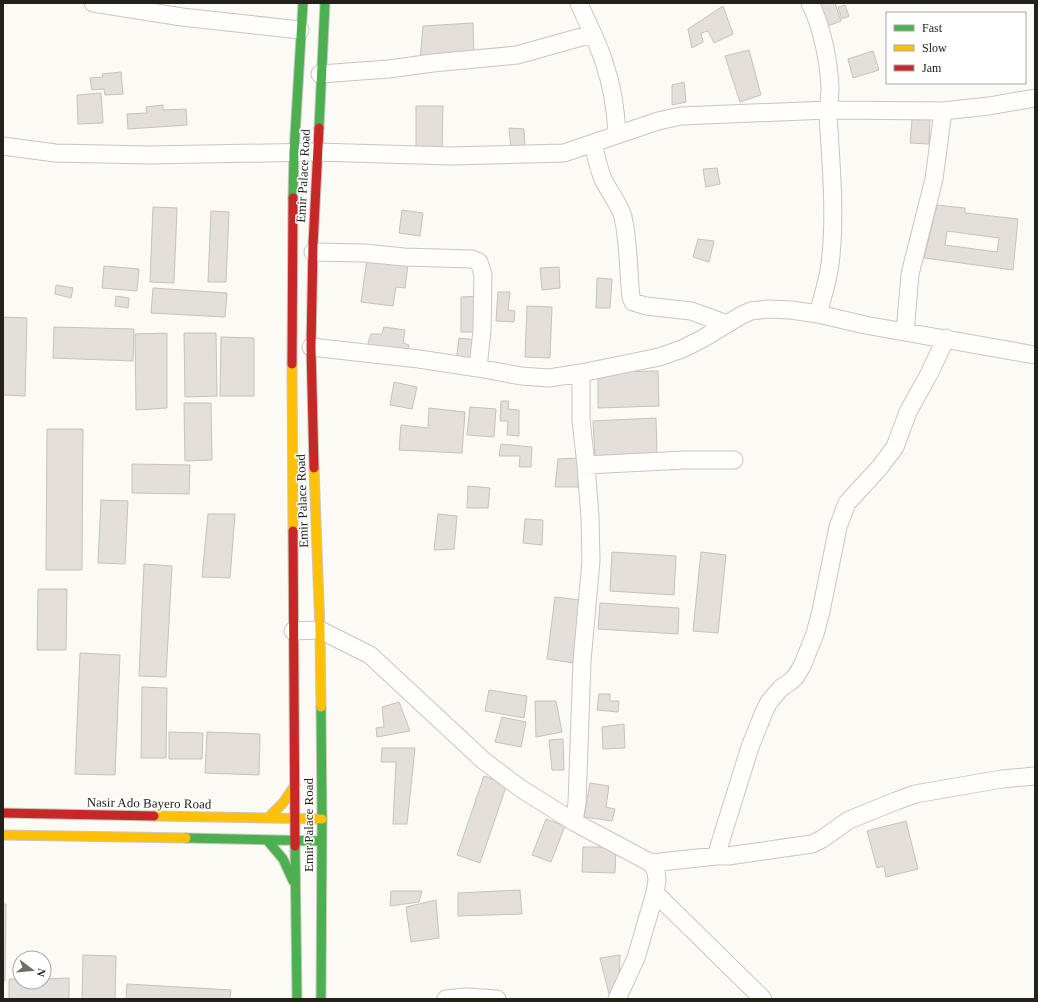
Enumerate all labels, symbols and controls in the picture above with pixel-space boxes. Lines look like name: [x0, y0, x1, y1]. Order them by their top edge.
legend: [886, 12, 1026, 84]
text: Fast: [922, 21, 943, 35]
text: Slow: [922, 41, 947, 55]
text: Jam: [922, 61, 942, 75]
street label: Emir Palace Road: [293, 128, 313, 223]
street label: Emir Palace Road: [293, 453, 311, 548]
street label: Emir Palace Road: [301, 778, 316, 872]
street label: Nasir Ado Bayero Road: [87, 794, 212, 812]
north arrow: [12, 950, 52, 990]
text: N: [35, 967, 48, 978]

